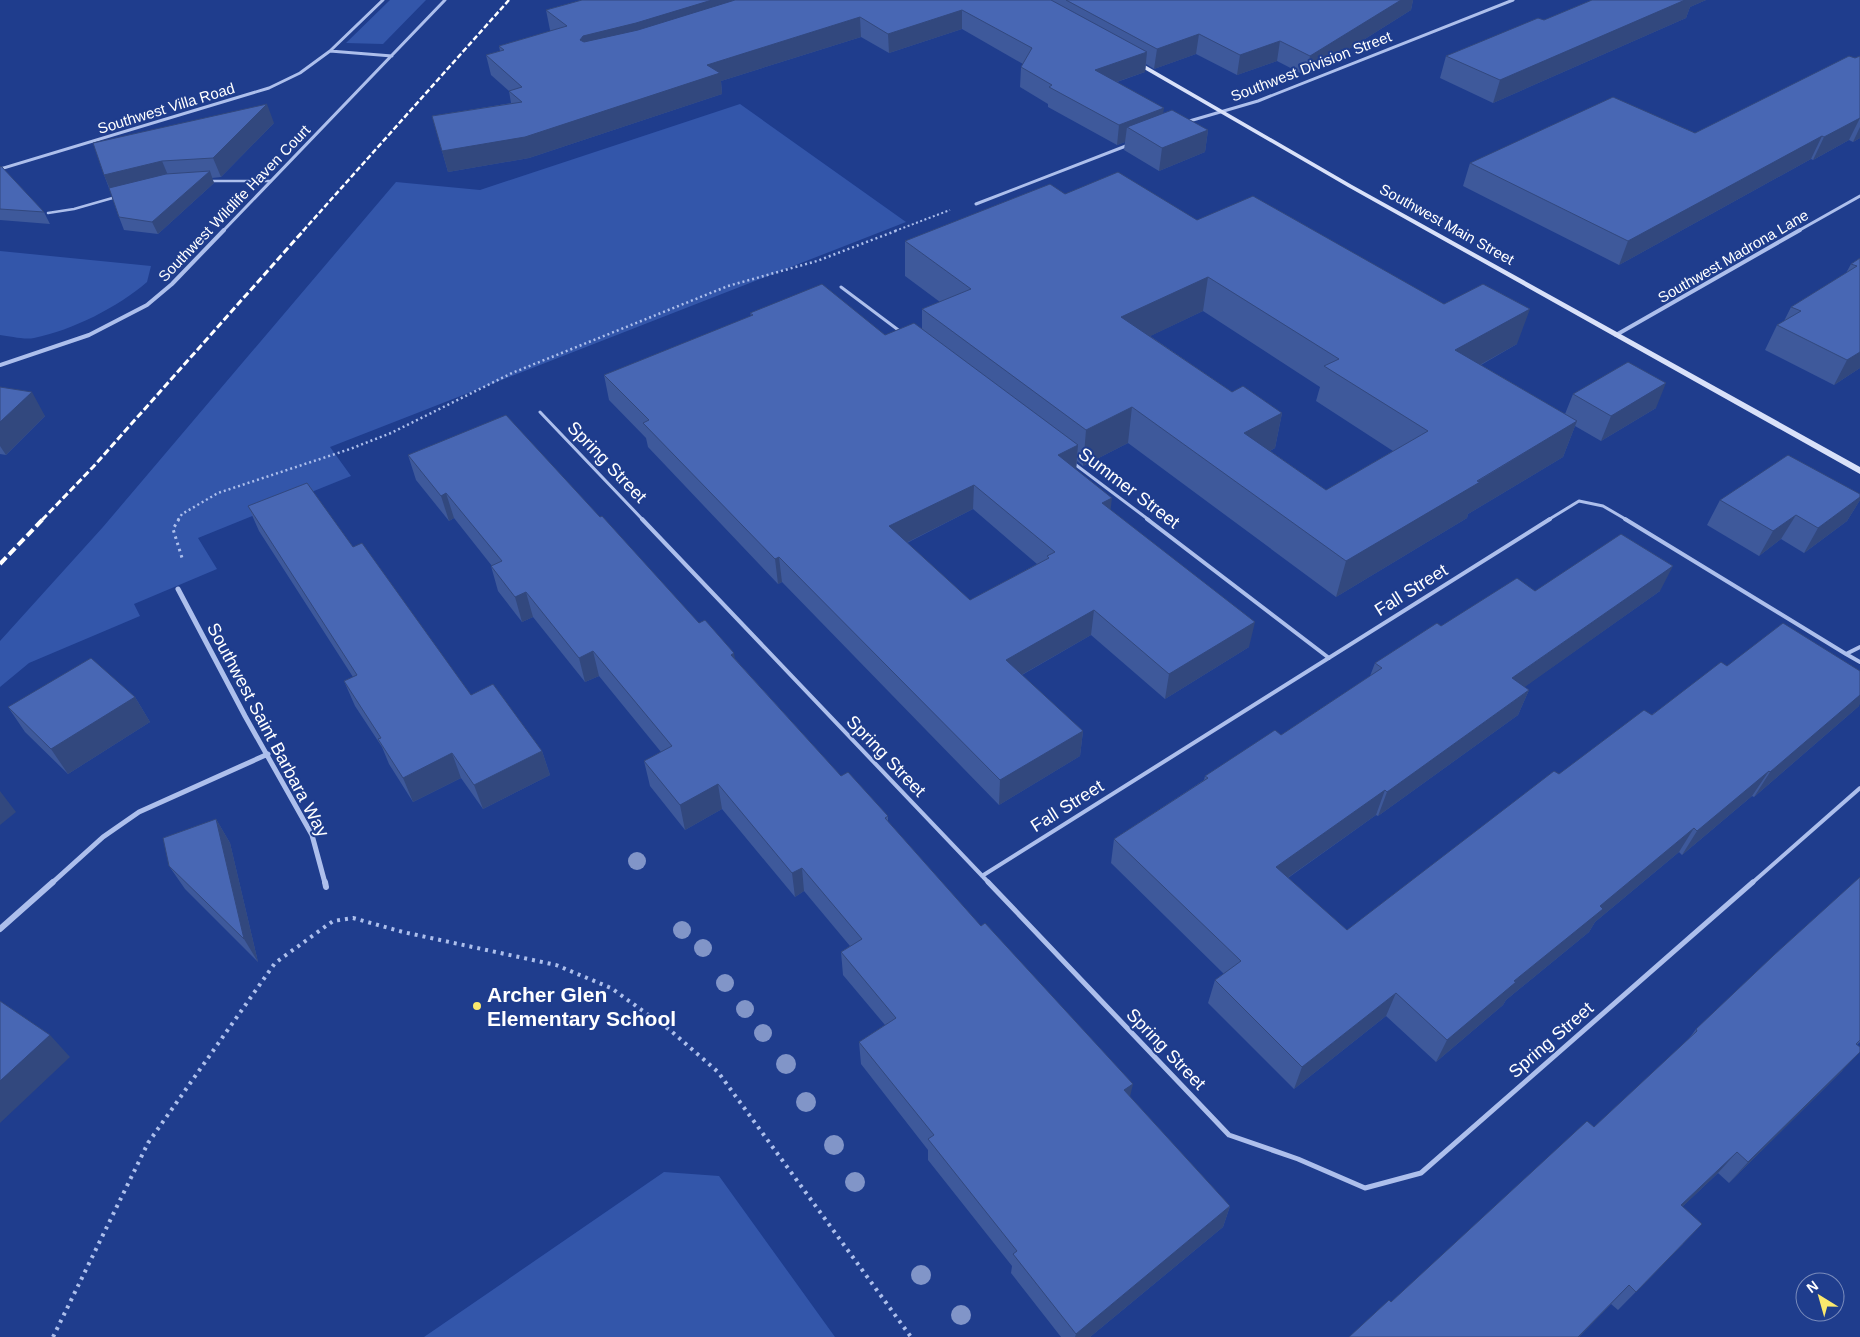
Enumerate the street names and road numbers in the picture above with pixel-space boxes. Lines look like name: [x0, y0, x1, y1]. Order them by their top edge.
street label: Southwest Division Street: [1228, 27, 1395, 105]
street label: Southwest Villa Road: [95, 79, 237, 137]
street label: Southwest Wildlife Haven Court: [155, 121, 314, 285]
street label: Southwest Main Street: [1377, 180, 1518, 268]
street label: Southwest Madrona Lane: [1655, 206, 1811, 306]
street label: Spring Street: [563, 417, 651, 507]
street label: Summer Street: [1075, 444, 1183, 532]
street label: Fall Street: [1371, 560, 1451, 620]
street label: Southwest Saint Barbara Way: [203, 620, 333, 840]
street label: Spring Street: [842, 711, 930, 801]
street label: Fall Street: [1027, 776, 1107, 836]
street label: Spring Street: [1505, 998, 1597, 1082]
street label: Spring Street: [1122, 1004, 1210, 1094]

